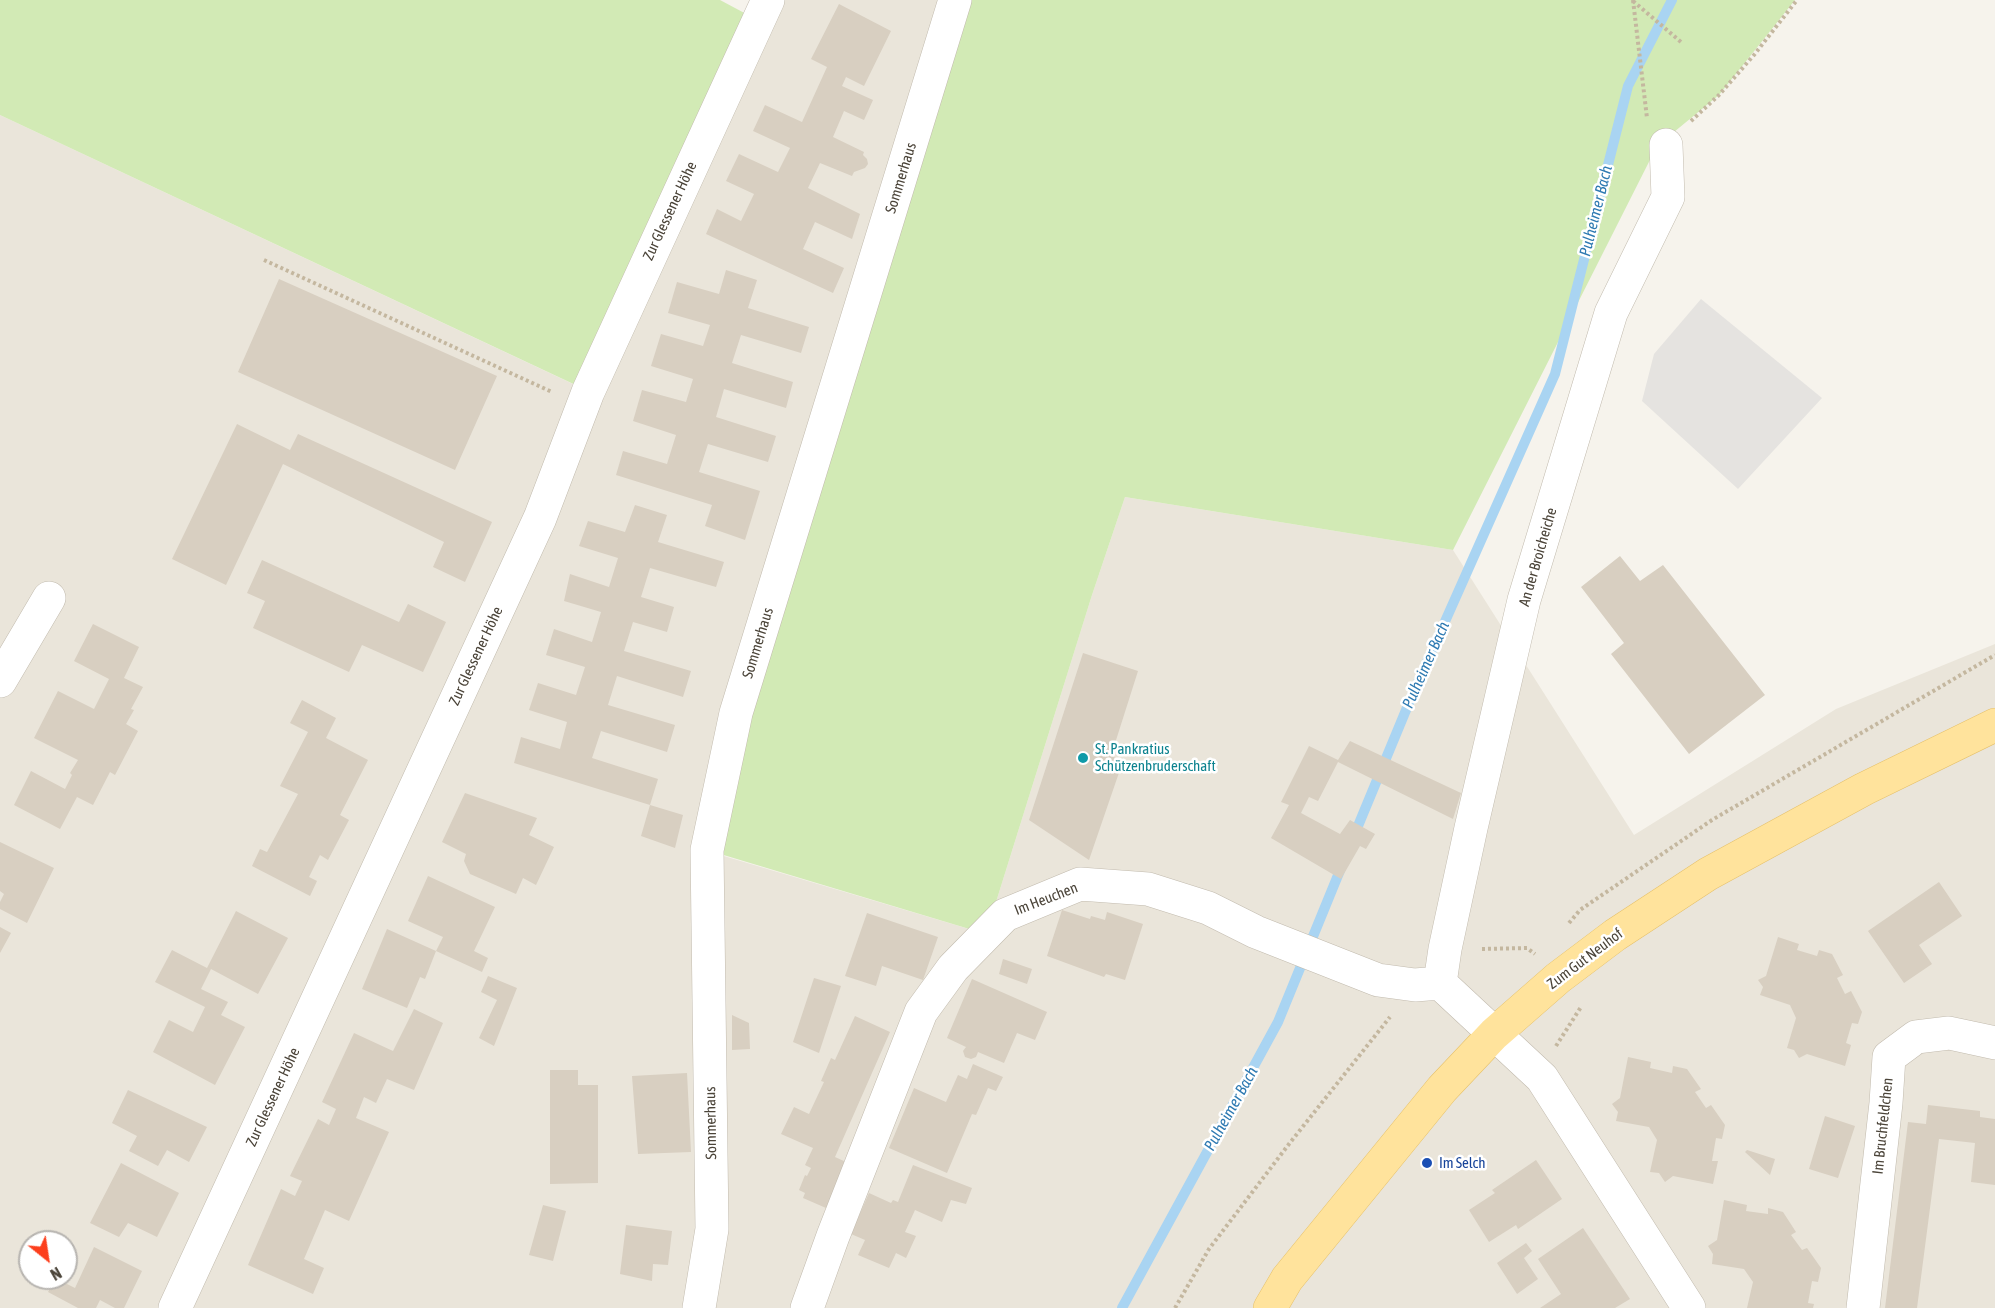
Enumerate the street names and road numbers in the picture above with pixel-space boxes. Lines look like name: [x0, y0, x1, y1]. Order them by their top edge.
street label: Sommerhaus: [882, 140, 920, 216]
street label: Zur Glessener Höhe: [639, 159, 701, 263]
street label: An der Broicheiche: [1515, 506, 1561, 608]
street label: Zur Glessener Höhe: [445, 604, 507, 708]
street label: Sommerhaus: [739, 605, 777, 681]
street label: Im Heuchen: [1012, 879, 1080, 919]
street label: Zum Gut Neuhof: [1544, 925, 1626, 993]
street label: Zur Glessener Höhe: [242, 1045, 304, 1149]
street label: Im Bruchfeldchen: [1869, 1077, 1897, 1175]
street label: Sommerhaus: [701, 1086, 721, 1160]

